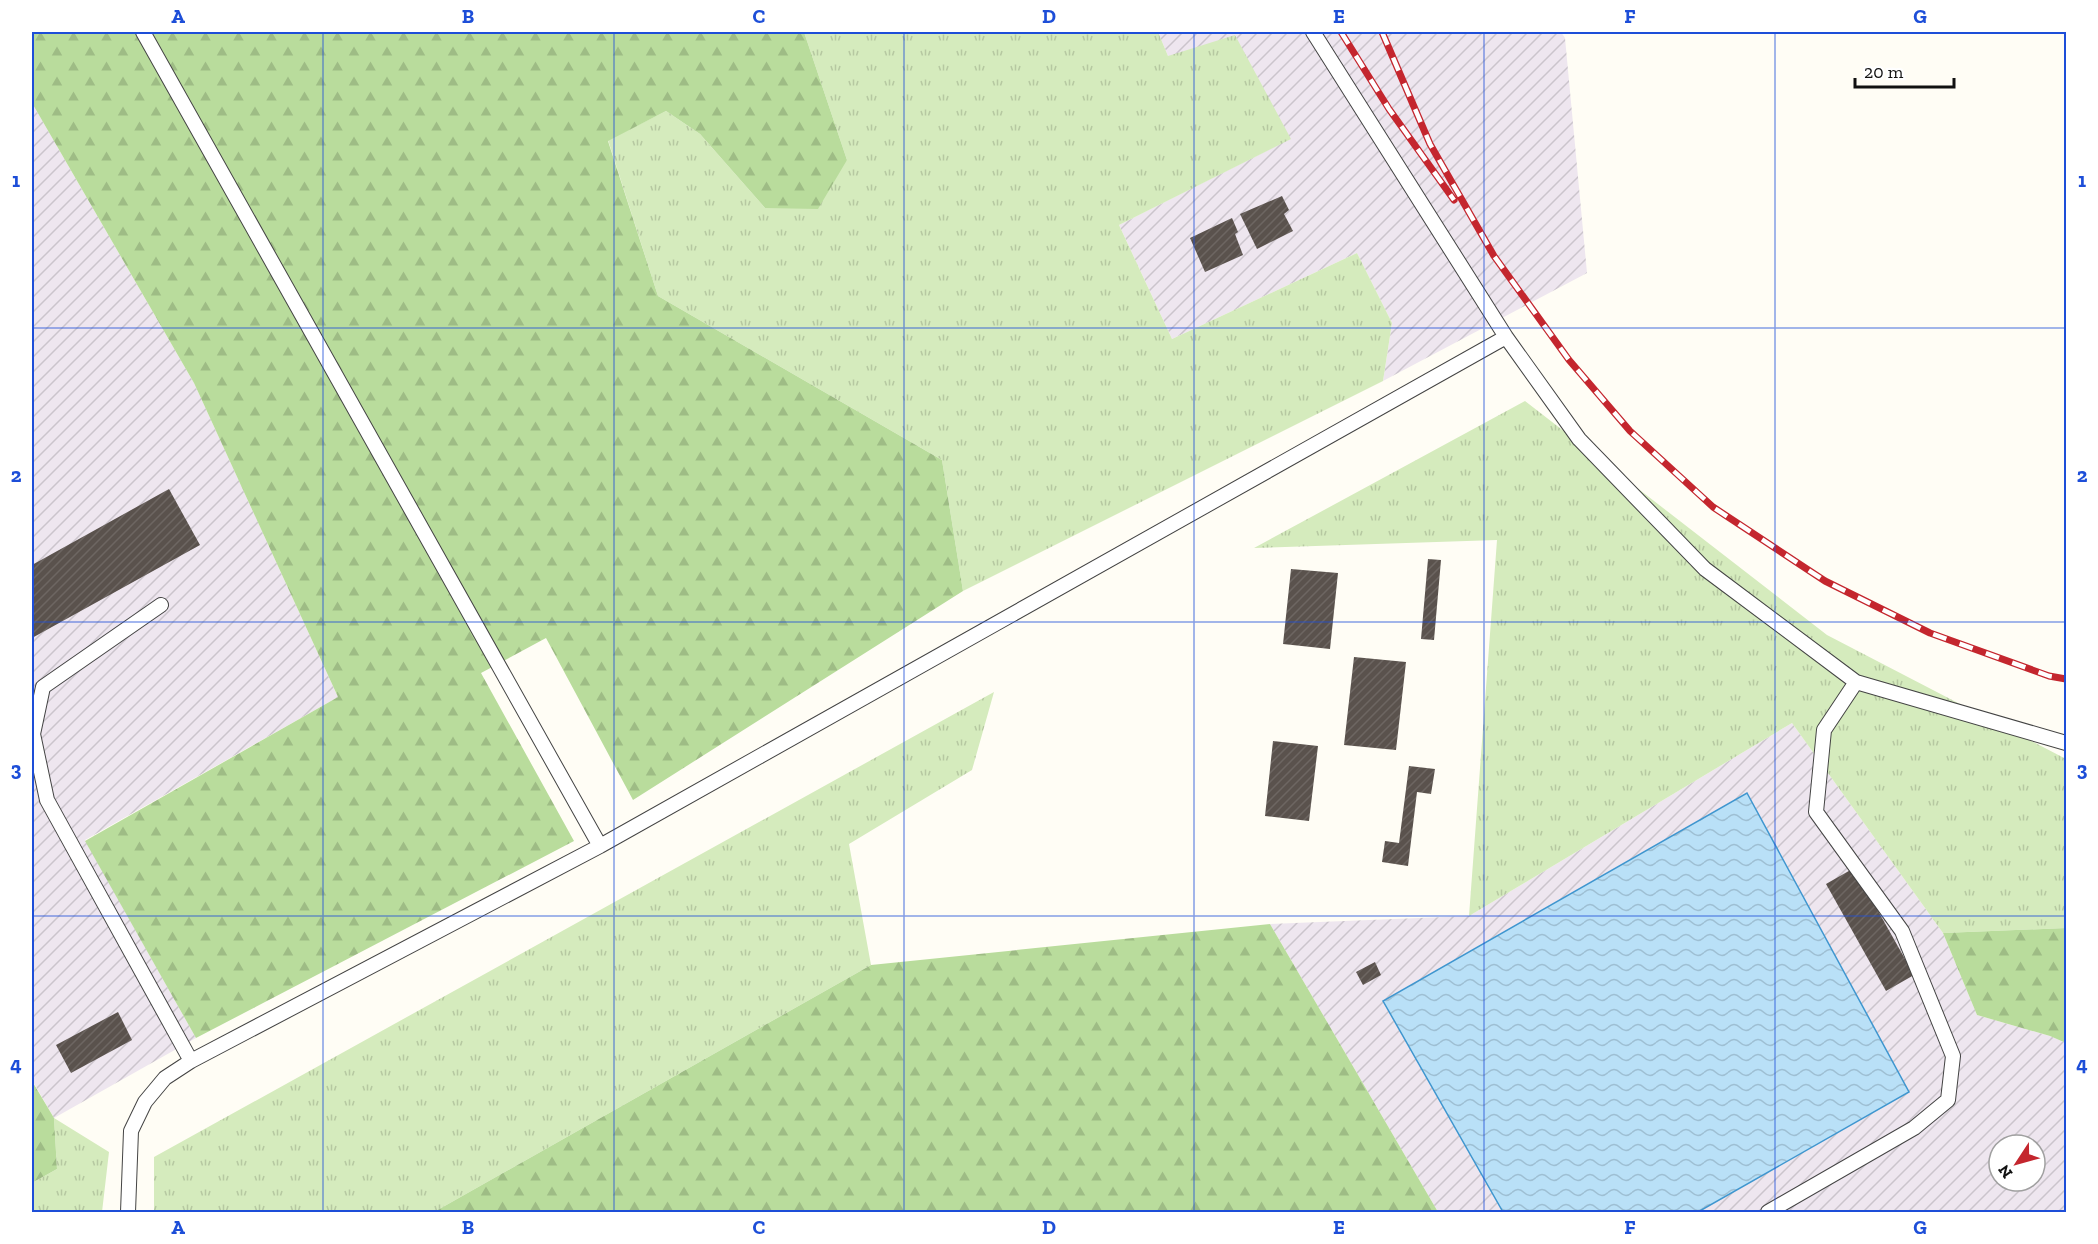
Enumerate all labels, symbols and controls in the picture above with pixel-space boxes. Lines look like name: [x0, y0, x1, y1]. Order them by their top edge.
text: A: [171, 4, 185, 28]
text: B: [462, 4, 474, 28]
text: C: [753, 4, 766, 28]
text: D: [1042, 4, 1056, 28]
text: E: [1333, 4, 1345, 28]
text: F: [1624, 4, 1636, 28]
text: G: [1913, 4, 1927, 28]
scale bar: [1855, 51, 1954, 89]
text: 20 m: [1864, 61, 1904, 83]
text: 1: [12, 168, 20, 192]
text: 1: [2078, 168, 2086, 192]
text: 2: [11, 463, 22, 487]
text: 2: [2077, 463, 2088, 487]
text: 3: [11, 757, 22, 781]
text: 3: [2077, 757, 2088, 781]
text: 4: [10, 1052, 22, 1076]
text: 4: [2076, 1052, 2088, 1076]
north arrow: [1987, 1133, 2047, 1193]
text: N: [1994, 1161, 2017, 1182]
text: A: [171, 1215, 185, 1239]
text: B: [462, 1215, 474, 1239]
text: C: [753, 1215, 766, 1239]
text: D: [1042, 1215, 1056, 1239]
text: E: [1333, 1215, 1345, 1239]
text: F: [1624, 1215, 1636, 1239]
text: G: [1913, 1215, 1927, 1239]

